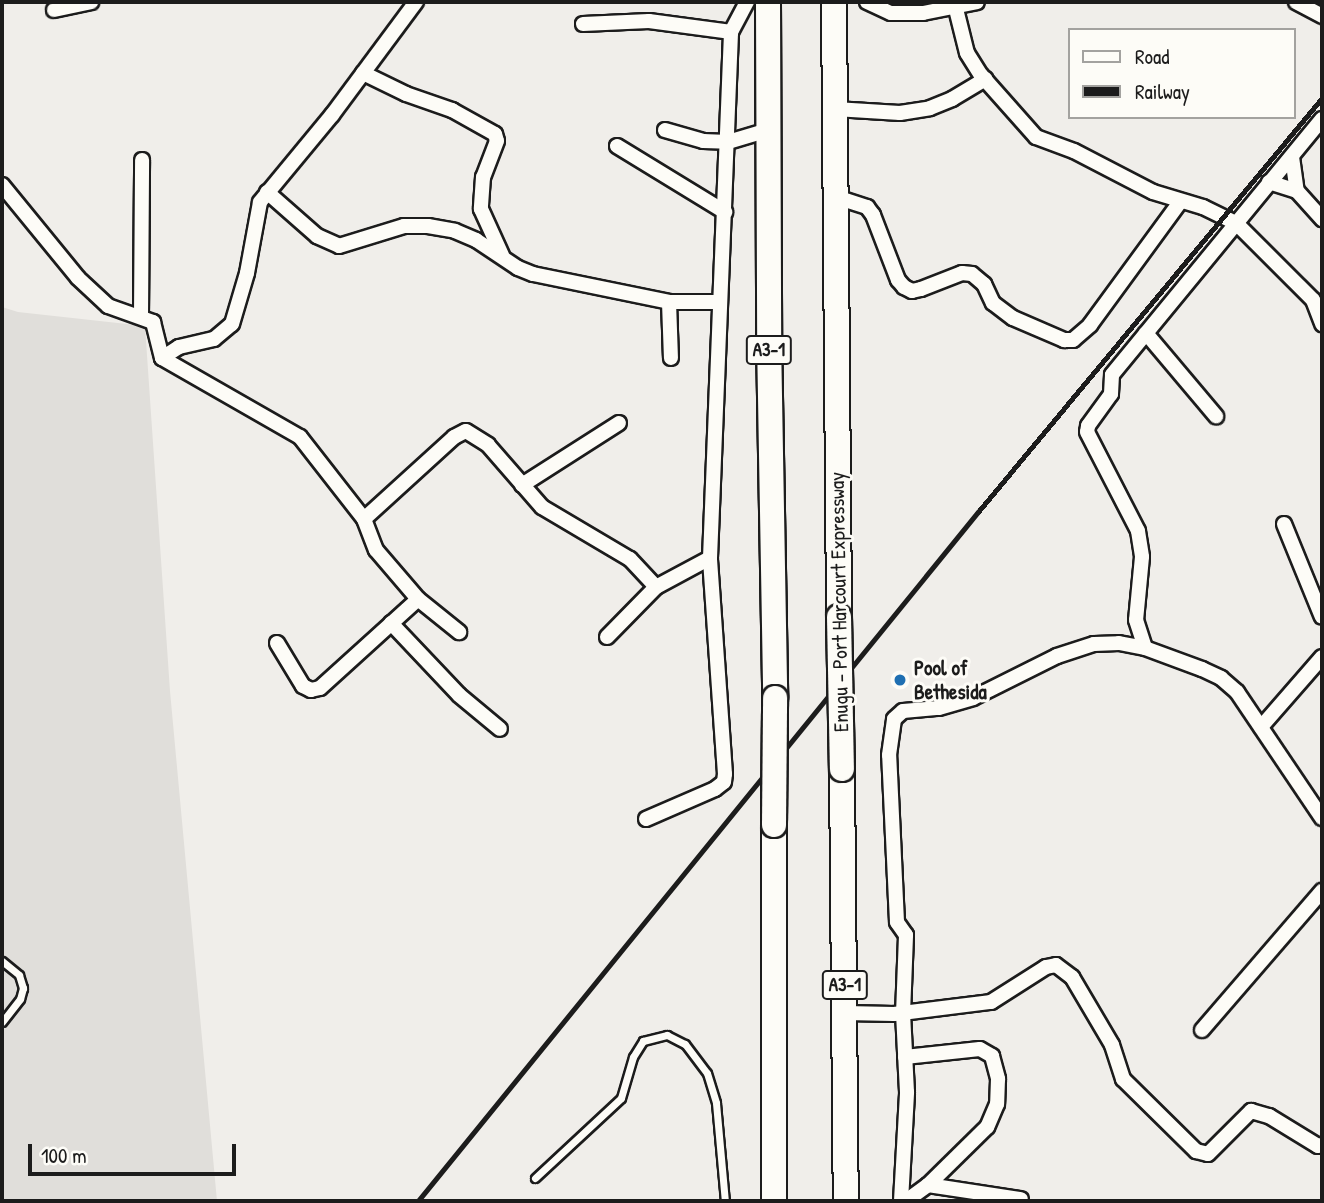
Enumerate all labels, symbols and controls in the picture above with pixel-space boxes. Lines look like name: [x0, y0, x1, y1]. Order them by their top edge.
legend: [1068, 28, 1296, 119]
text: Road: [1135, 42, 1169, 71]
text: Railway: [1135, 77, 1190, 106]
road number: A3-1: [744, 334, 794, 366]
street label: Enugu - Port Harcourt Expressway: [824, 472, 854, 732]
place label: Pool of Bethesida: [914, 655, 987, 705]
marker: Pool of Bethesida: [892, 672, 908, 688]
road number: A3-1: [820, 970, 870, 1001]
scale bar: [32, 1130, 240, 1174]
text: 100 m: [41, 1141, 87, 1170]

